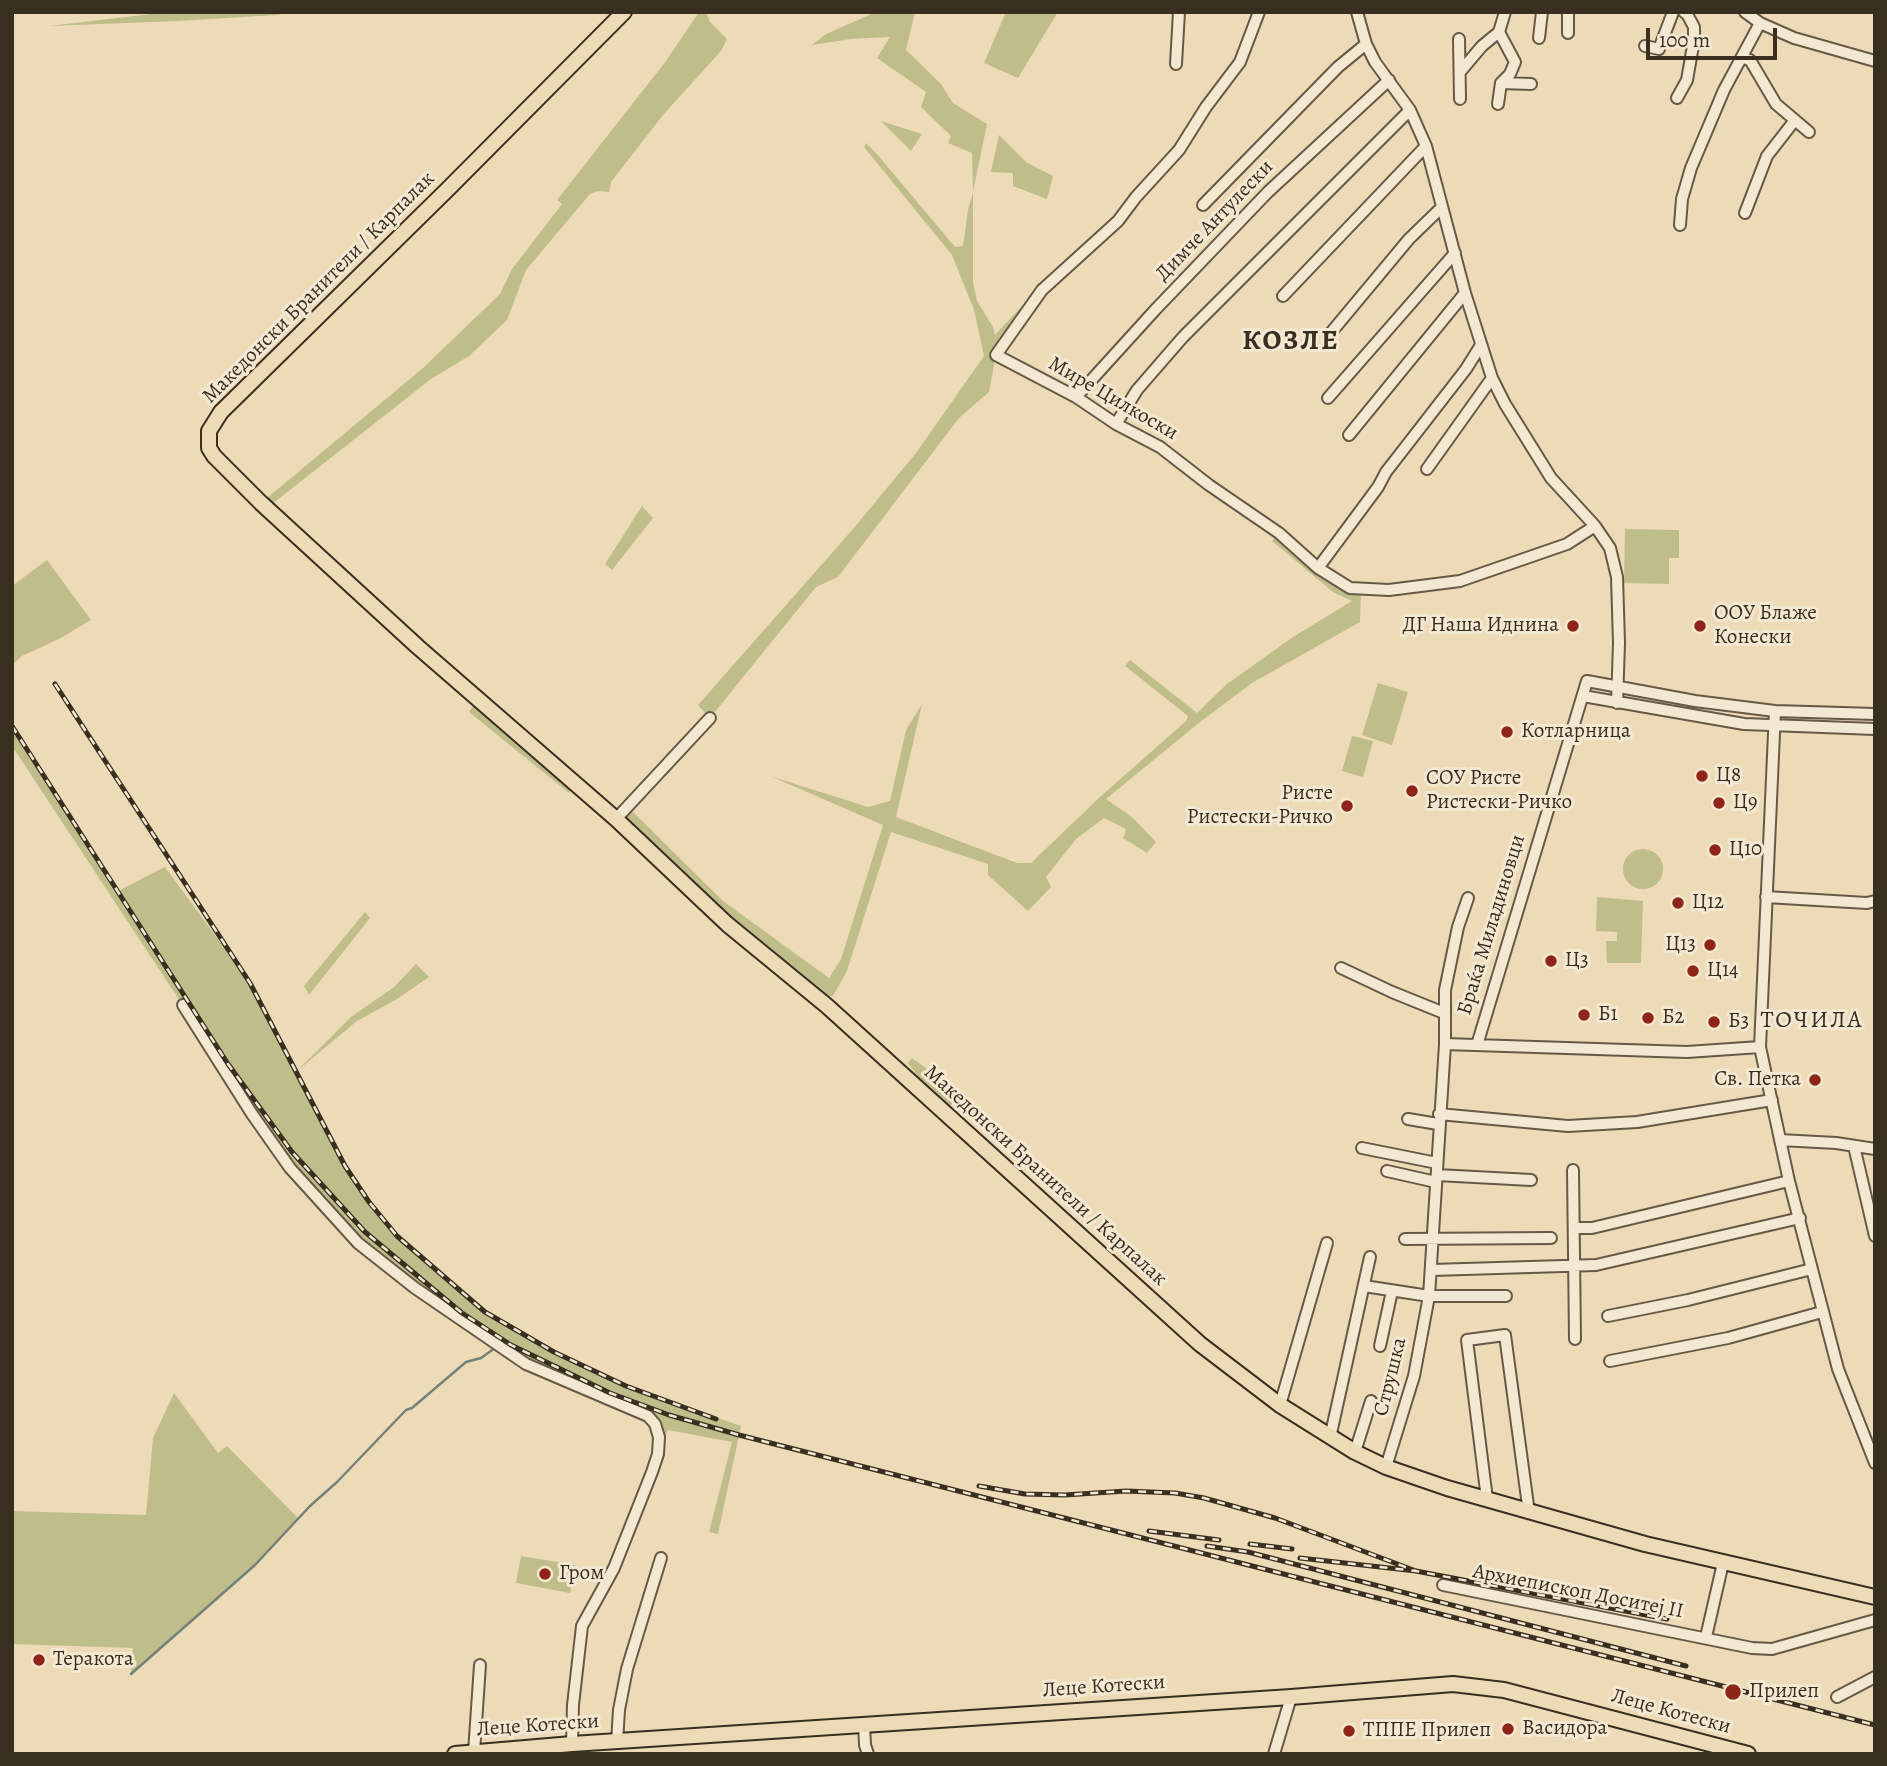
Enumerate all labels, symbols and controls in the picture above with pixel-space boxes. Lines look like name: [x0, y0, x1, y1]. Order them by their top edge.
scale bar: [1649, 14, 1780, 58]
text: 100 m: [1659, 26, 1710, 54]
street label: Димче Антулески: [1151, 155, 1279, 287]
street label: Македонски Бранители / Карпалак: [198, 167, 440, 409]
district label: КОЗЛЕ: [1243, 325, 1339, 359]
street label: Мире Цилкоски: [1044, 352, 1182, 446]
place label: ООУ Блаже Конески: [1714, 601, 1817, 651]
place label: ДГ Наша Иднина: [1402, 613, 1559, 639]
marker: ДГ Наша Иднина: [1565, 618, 1581, 634]
marker: ООУ Блаже Конески: [1692, 618, 1708, 634]
place label: Котларница: [1521, 719, 1631, 745]
marker: Котларница: [1499, 724, 1515, 740]
place label: Ц8: [1716, 763, 1741, 789]
place label: СОУ Ристе Ристески-Ричко: [1426, 766, 1572, 816]
marker: Ц8: [1694, 768, 1710, 784]
place label: Ристе Ристески-Ричко: [1187, 781, 1333, 831]
marker: СОУ Ристе Ристески-Ричко: [1404, 783, 1420, 799]
place label: Ц9: [1733, 790, 1757, 816]
marker: Ц9: [1711, 795, 1727, 811]
marker: Ристе Ристески-Ричко: [1339, 798, 1355, 814]
street label: Браќа Миладиновци: [1453, 832, 1531, 1018]
place label: Ц10: [1729, 837, 1762, 863]
marker: Ц10: [1707, 842, 1723, 858]
place label: Ц12: [1692, 890, 1724, 916]
marker: Ц12: [1670, 895, 1686, 911]
place label: Ц13: [1665, 932, 1696, 958]
marker: Ц13: [1702, 937, 1718, 953]
place label: Ц3: [1565, 948, 1589, 974]
marker: Ц3: [1543, 953, 1559, 969]
place label: Ц14: [1707, 958, 1739, 984]
marker: Ц14: [1685, 963, 1701, 979]
place label: Б1: [1598, 1002, 1618, 1028]
place label: Б2: [1662, 1005, 1684, 1031]
marker: Б1: [1576, 1007, 1592, 1023]
district label: ТОЧИЛА: [1761, 1007, 1863, 1035]
place label: Б3: [1728, 1009, 1749, 1035]
marker: Б2: [1640, 1010, 1656, 1026]
marker: Б3: [1706, 1014, 1722, 1030]
street label: Македонски Бранители / Карпалак: [918, 1060, 1172, 1292]
place label: Св. Петка: [1714, 1067, 1801, 1093]
marker: Св. Петка: [1807, 1072, 1823, 1088]
street label: Струшка: [1369, 1335, 1413, 1419]
street label: Архиепископ Доситеј II: [1471, 1559, 1685, 1625]
place label: Гром: [559, 1561, 604, 1587]
marker: Гром: [537, 1566, 553, 1582]
place label: Теракота: [53, 1647, 134, 1673]
marker: Теракота: [31, 1652, 47, 1668]
street label: Леце Котески: [1042, 1670, 1166, 1704]
place label: Прилеп: [1749, 1679, 1819, 1705]
marker: Прилеп: [1723, 1682, 1743, 1702]
street label: Леце Котески: [1608, 1684, 1734, 1740]
street label: Леце Котески: [476, 1709, 600, 1743]
place label: Васидора: [1522, 1716, 1607, 1742]
place label: ТППЕ Прилеп: [1363, 1718, 1491, 1744]
marker: Васидора: [1500, 1721, 1516, 1737]
marker: ТППЕ Прилеп: [1341, 1723, 1357, 1739]

